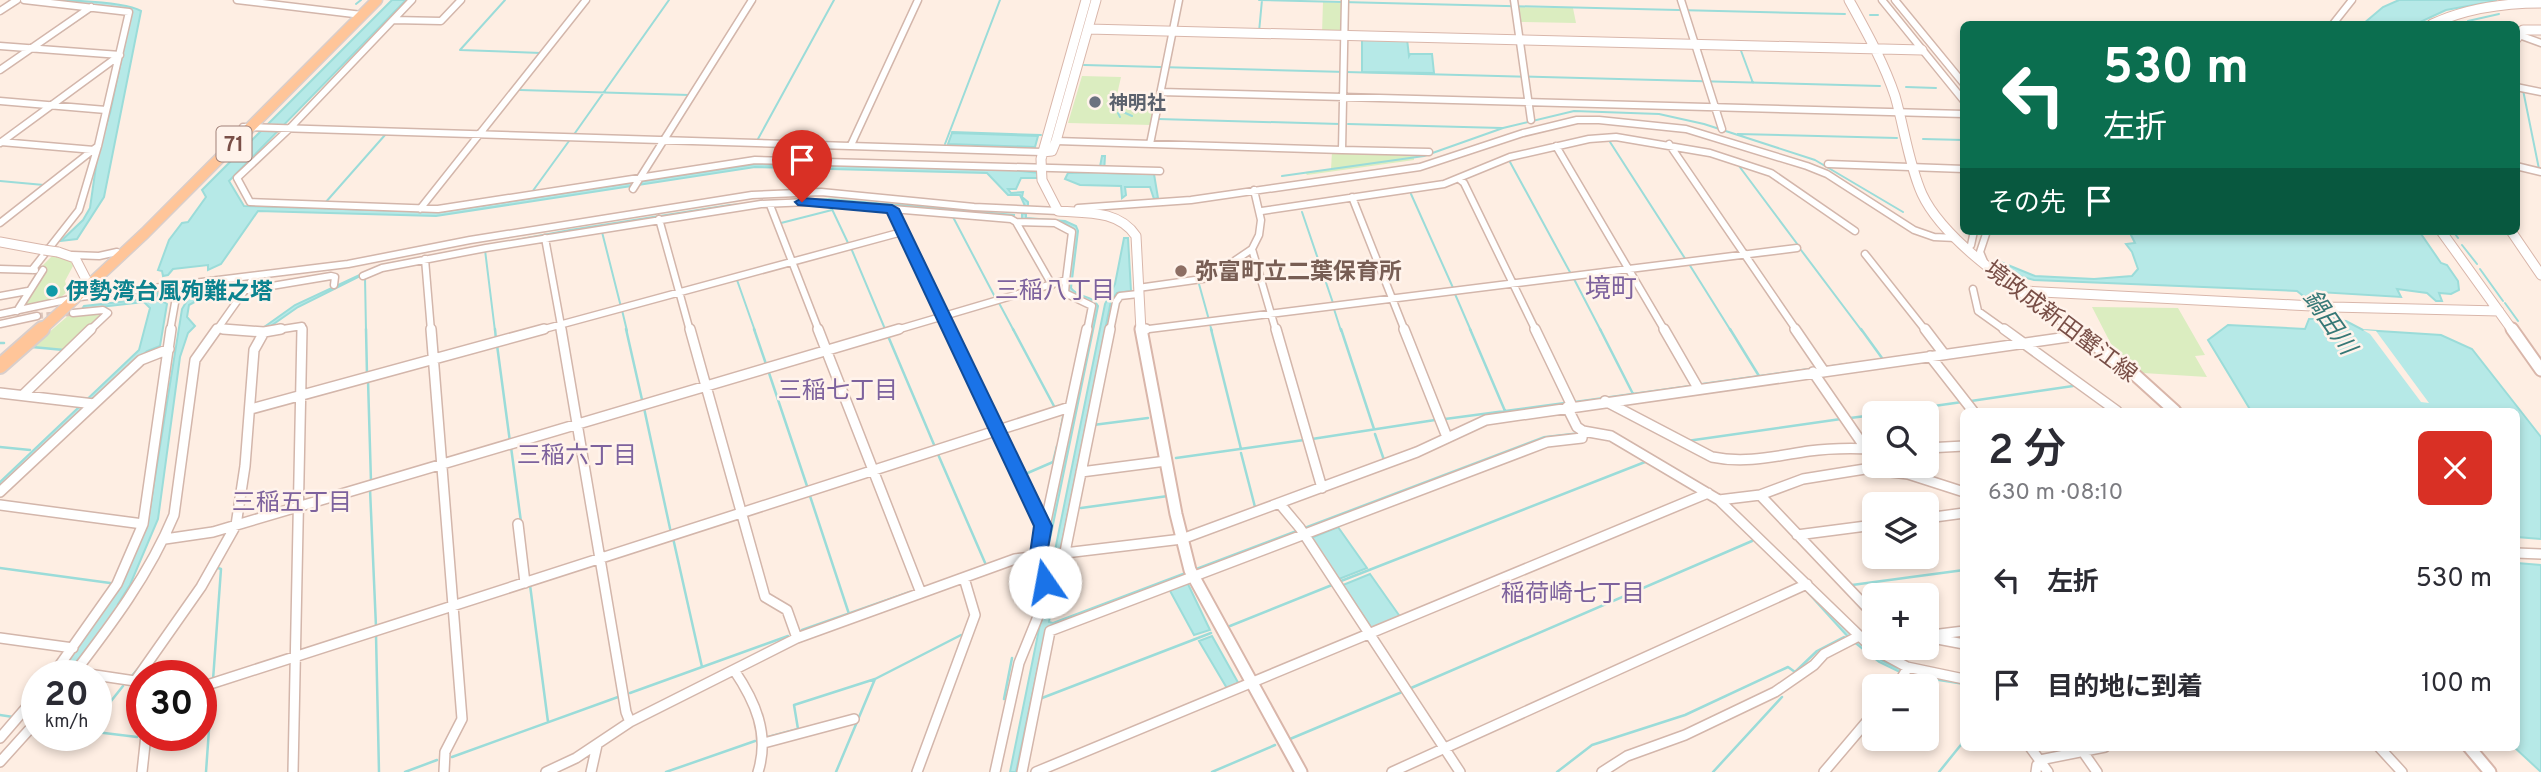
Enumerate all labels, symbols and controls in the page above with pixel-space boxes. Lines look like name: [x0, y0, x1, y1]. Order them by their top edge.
text: 530 m: [2103, 39, 2249, 101]
icon: left: [1988, 49, 2079, 140]
place label: 神明社: [1109, 92, 1166, 116]
marker: 神明社: [1087, 94, 1103, 110]
text: 左折: [2103, 109, 2167, 149]
road number: 71: [216, 127, 252, 162]
pin: [772, 130, 832, 202]
icon: arrive: [783, 141, 821, 179]
icon: arrive: [2080, 182, 2118, 220]
text: その先: [1988, 188, 2066, 221]
street label: 境政成新田蟹江線: [1977, 256, 2142, 390]
place label: 弥富町立二葉保育所: [1195, 259, 1402, 288]
marker: 弥富町立二葉保育所: [1173, 263, 1189, 279]
district label: 境町: [1585, 274, 1637, 307]
district label: 三稲八丁目: [995, 277, 1115, 307]
place label: 伊勢湾台風殉難之塔: [66, 279, 273, 308]
marker: 伊勢湾台風殉難之塔: [44, 283, 60, 299]
water label: 鍋田川: [2295, 285, 2363, 364]
district label: 三稲七丁目: [778, 377, 898, 407]
map controls: [1862, 401, 1939, 751]
button: search: [1862, 401, 1939, 478]
text: 2 分: [1988, 426, 2066, 479]
button: close: [2418, 431, 2492, 505]
district label: 三稲六丁目: [517, 442, 637, 472]
text: 630 m · 08:10: [1988, 479, 2123, 508]
district label: 三稲五丁目: [232, 489, 352, 519]
button: layers: [1862, 492, 1939, 569]
position arrow: [1008, 545, 1082, 619]
icon: left: [1988, 561, 2026, 599]
text: 530 m: [2416, 563, 2492, 596]
text: 左折: [2047, 567, 2099, 600]
district label: 稲荷崎七丁目: [1501, 580, 1645, 610]
button: +: [1862, 583, 1939, 660]
speed limit sign: 30: [126, 660, 217, 751]
icon: arrive: [1988, 666, 2026, 704]
text: 100 m: [2421, 668, 2492, 701]
text: 目的地に到着: [2047, 672, 2203, 705]
text: 20: [44, 674, 89, 718]
button: −: [1862, 674, 1939, 751]
text: km/h: [45, 711, 88, 734]

